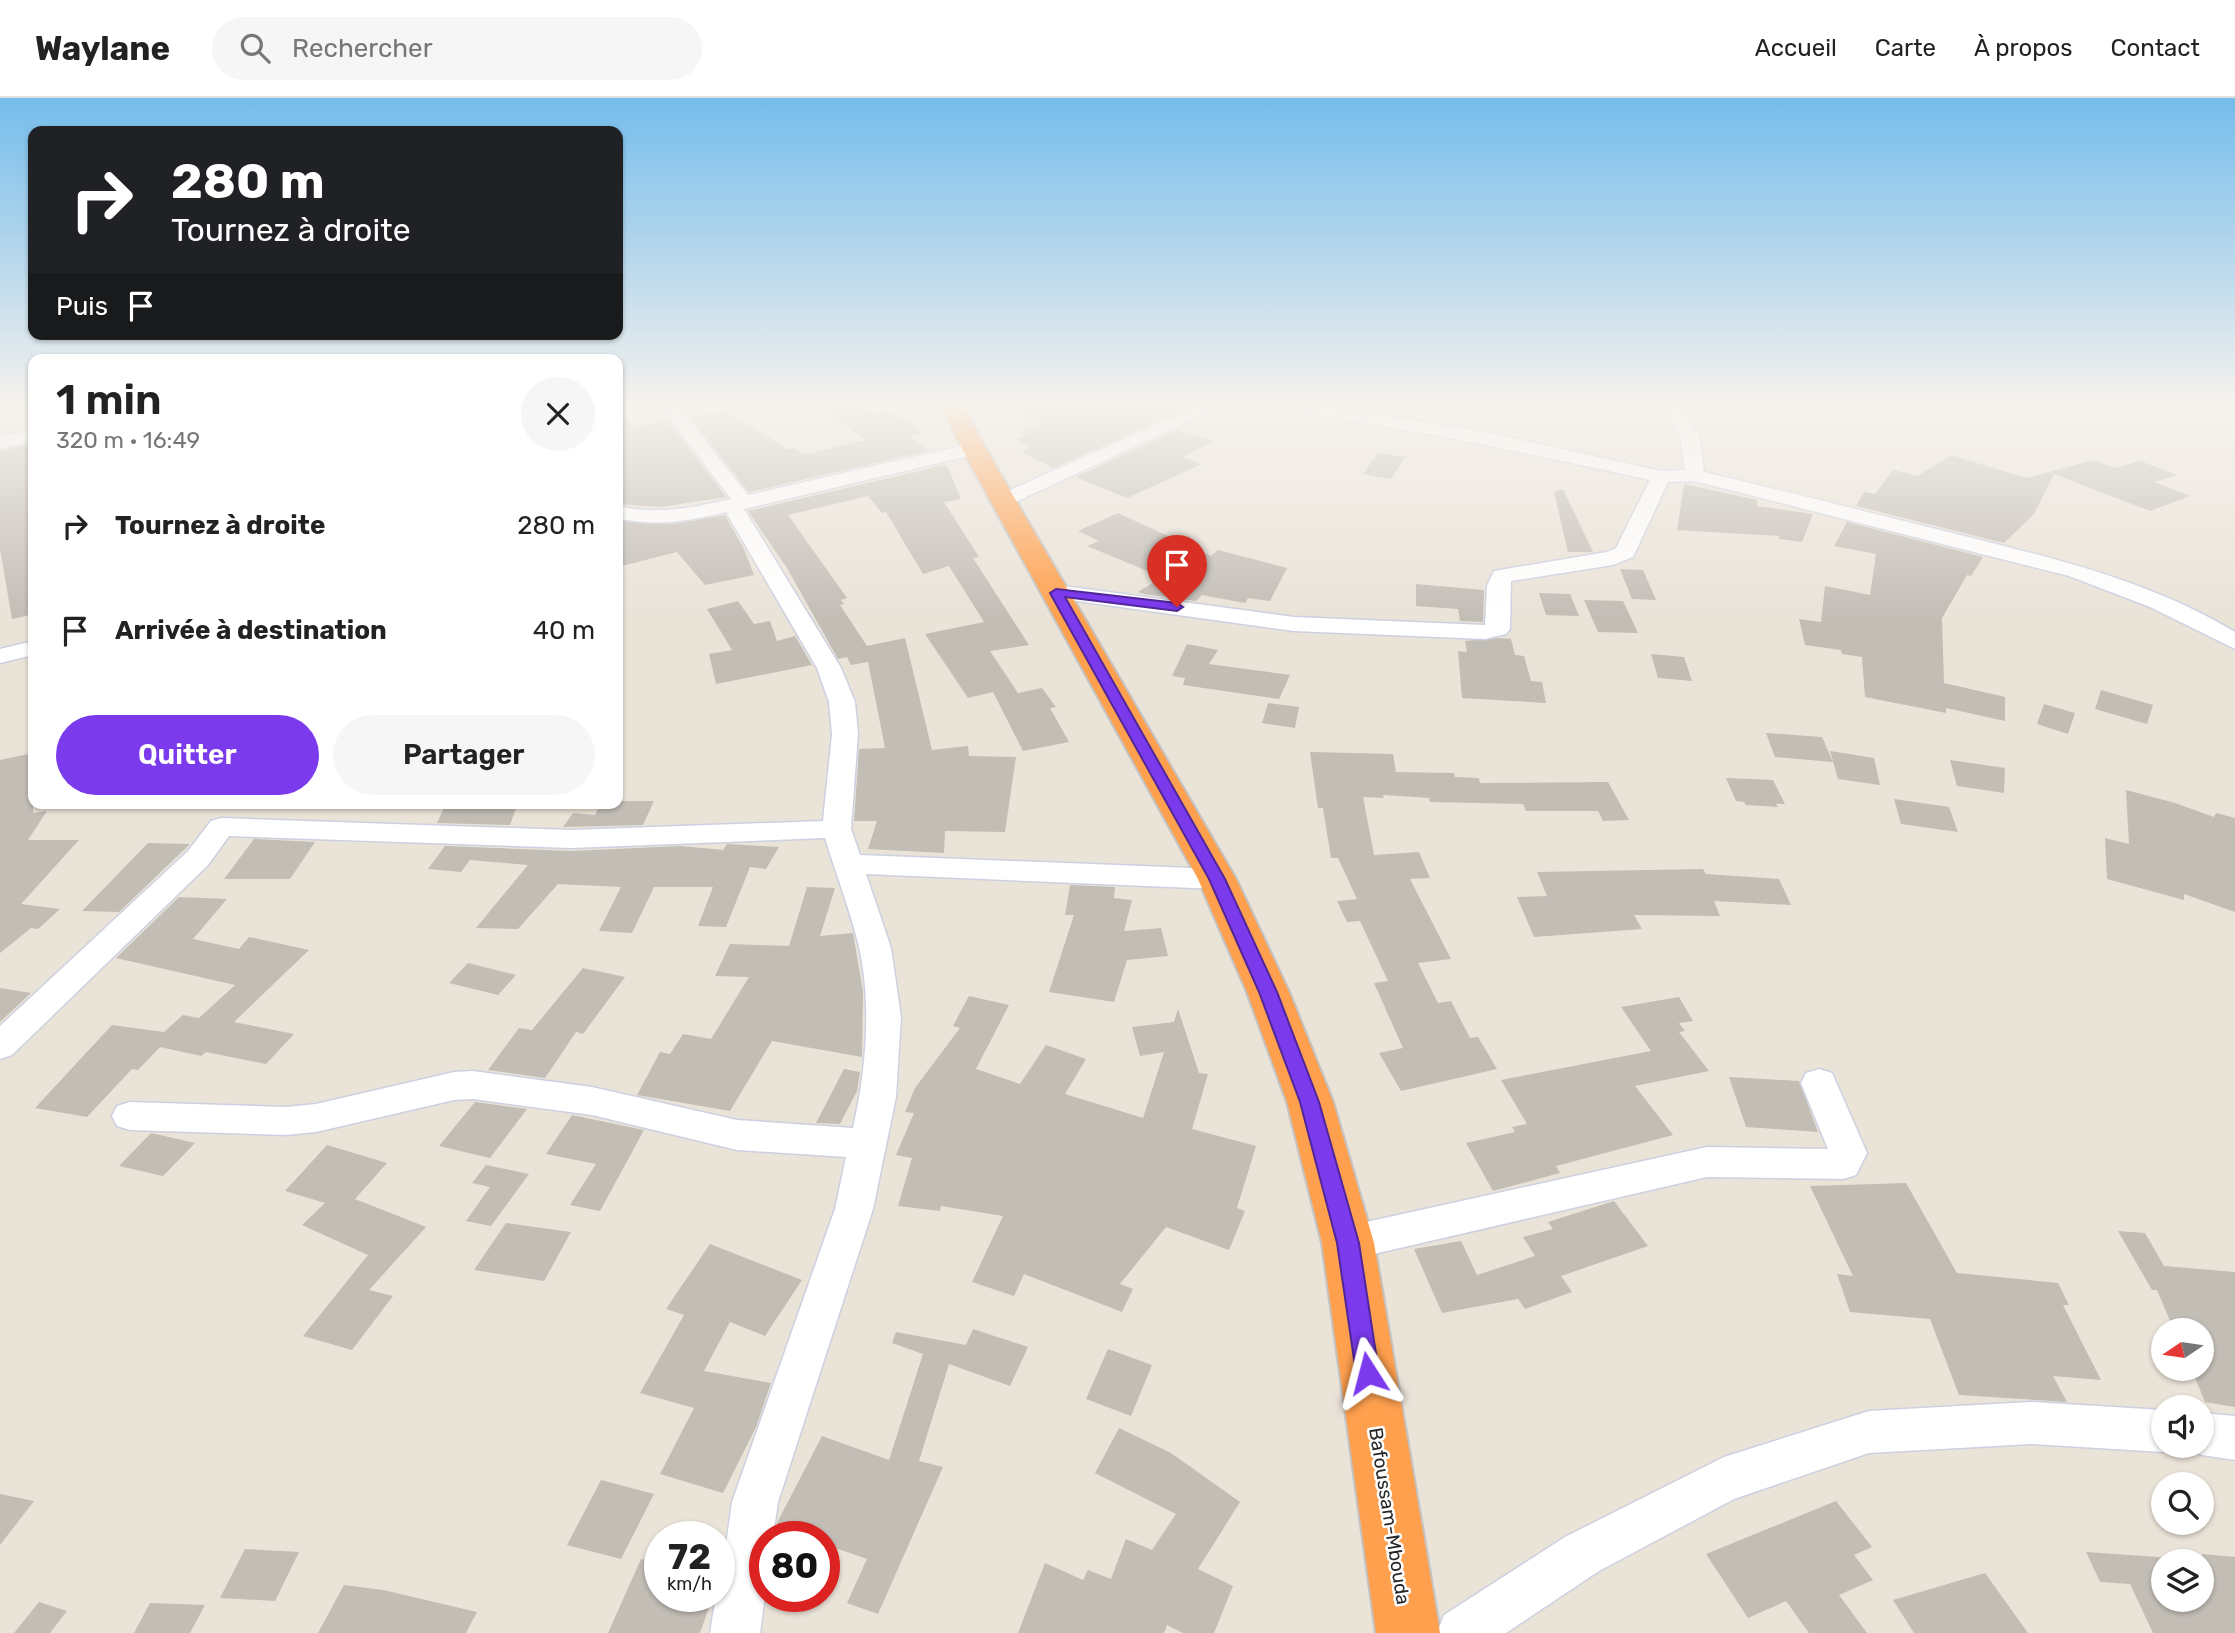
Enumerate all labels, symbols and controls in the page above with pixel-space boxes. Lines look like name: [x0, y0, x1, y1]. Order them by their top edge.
search box: [212, 17, 702, 80]
text: Waylane: [35, 29, 170, 68]
icon: search: [236, 29, 274, 67]
text: Rechercher: [292, 33, 433, 64]
text: Accueil: [1755, 34, 1837, 62]
text: Carte: [1875, 34, 1936, 62]
text: À propos: [1974, 34, 2073, 62]
text: Contact: [2111, 34, 2200, 62]
text: 280 m: [171, 152, 325, 210]
icon: right: [56, 154, 147, 245]
text: Tournez à droite: [171, 211, 411, 249]
icon: arrive: [122, 287, 160, 325]
text: Puis: [56, 291, 108, 322]
text: 1 min: [56, 375, 162, 425]
button: close: [521, 377, 595, 451]
text: 320 m · 16:49: [56, 426, 200, 454]
icon: right: [56, 507, 94, 545]
text: Tournez à droite: [115, 510, 325, 541]
text: 280 m: [517, 510, 595, 541]
pin: [1147, 535, 1207, 607]
icon: arrive: [1158, 546, 1196, 584]
icon: arrive: [56, 612, 94, 650]
text: Arrivée à destination: [115, 615, 387, 646]
text: 40 m: [533, 615, 595, 646]
button: Quitter: [56, 715, 319, 795]
button: Partager: [333, 715, 595, 795]
north arrow: [2151, 1318, 2214, 1381]
map controls: [2151, 1318, 2214, 1612]
position arrow: [1331, 1336, 1405, 1410]
button: sound: [2151, 1395, 2214, 1458]
street label: Bafoussam-Mbouda: [1364, 1426, 1415, 1606]
button: search: [2151, 1472, 2214, 1535]
speed limit sign: 80: [749, 1521, 840, 1612]
text: 72: [668, 1536, 711, 1578]
button: layers: [2151, 1549, 2214, 1612]
text: km/h: [667, 1573, 712, 1595]

